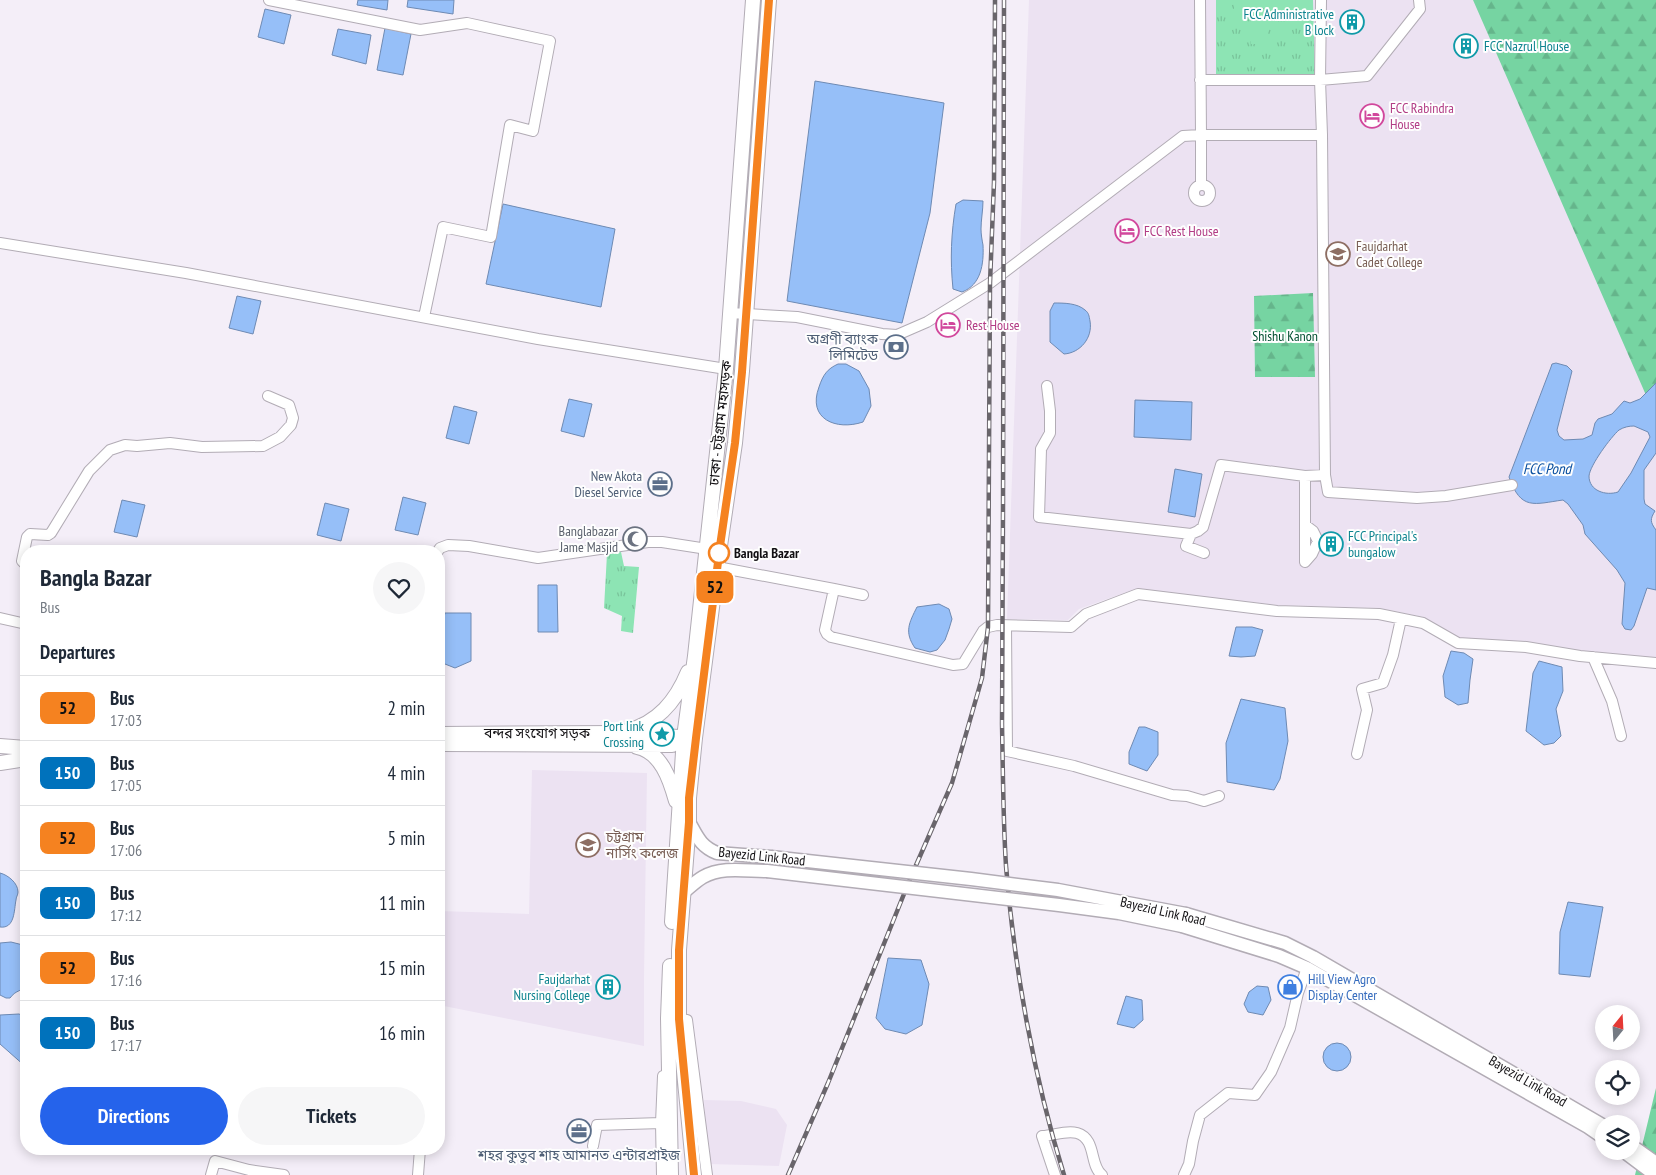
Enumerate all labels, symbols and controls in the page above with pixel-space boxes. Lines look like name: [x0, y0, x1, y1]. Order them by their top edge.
place label: FCC Administrative B lock: [1243, 5, 1335, 39]
building icon: FCC Administrative B lock: [1339, 9, 1365, 35]
building icon: FCC Nazrul House: [1453, 33, 1479, 59]
place label: FCC Nazrul House: [1484, 37, 1569, 55]
place label: FCC Rabindra House: [1390, 99, 1454, 133]
hotel icon: FCC Rabindra House: [1359, 103, 1385, 129]
hotel icon: FCC Rest House: [1114, 218, 1140, 244]
place label: FCC Rest House: [1144, 222, 1219, 240]
place label: Faujdarhat Cadet College: [1356, 237, 1423, 271]
school or university icon: Faujdarhat Cadet College: [1325, 241, 1351, 267]
hotel icon: Rest House: [935, 312, 961, 338]
place label: Rest House: [966, 316, 1020, 334]
park label: Shishu Kanon: [1252, 327, 1318, 345]
place label: অগ্রণী ব্যাংক লিমিটেড: [806, 330, 879, 364]
bank icon: অগ্রণী ব্যাংক লিমিটেড: [883, 334, 909, 360]
street label: ঢাকা - চট্টগ্রাম মহাসড়ক: [704, 359, 736, 487]
water label: FCC Pond: [1523, 459, 1574, 478]
place label: New Akota Diesel Service: [574, 467, 642, 501]
office icon: New Akota Diesel Service: [647, 471, 673, 497]
place label: Banglabazar Jame Masjid: [559, 522, 618, 556]
mosque icon: Banglabazar Jame Masjid: [622, 526, 648, 552]
place label: FCC Principal's bungalow: [1348, 527, 1418, 561]
building icon: FCC Principal's bungalow: [1318, 531, 1344, 557]
marker: Bangla Bazar: [708, 542, 730, 564]
place label: Bangla Bazar: [734, 544, 800, 562]
text: Bangla Bazar: [40, 562, 152, 593]
button: heart: [373, 562, 425, 614]
line badge: 52: [692, 571, 738, 603]
text: 52: [706, 575, 724, 598]
text: Bus: [40, 597, 60, 617]
text: Departures: [40, 640, 115, 664]
text: Bus: [110, 686, 134, 710]
text: 52: [59, 696, 76, 719]
text: 2 min: [388, 696, 425, 720]
text: 17:03: [110, 710, 142, 730]
place label: Port link Crossing: [603, 717, 645, 751]
place icon: Port link Crossing: [649, 721, 675, 747]
street label: বন্দর সংযোগ সড়ক: [483, 724, 591, 742]
text: Bus: [110, 751, 134, 775]
text: 150: [55, 761, 80, 784]
text: 4 min: [388, 761, 425, 785]
text: 17:05: [110, 775, 142, 795]
text: Bus: [110, 816, 134, 840]
text: 52: [59, 826, 76, 849]
text: 5 min: [388, 826, 425, 850]
place label: চট্টগ্রাম নার্সিং কলেজ: [605, 828, 679, 862]
school or university icon: চট্টগ্রাম নার্সিং কলেজ: [575, 832, 601, 858]
text: 17:06: [110, 840, 142, 860]
street label: Bayezid Link Road: [718, 842, 806, 870]
text: Bus: [110, 881, 134, 905]
text: 150: [55, 891, 80, 914]
text: 11 min: [379, 891, 425, 915]
street label: Bayezid Link Road: [1118, 892, 1208, 930]
text: 17:12: [110, 905, 142, 925]
text: Bus: [110, 946, 134, 970]
text: 52: [59, 956, 76, 979]
text: 15 min: [379, 956, 425, 980]
text: 17:16: [110, 970, 142, 990]
place label: Faujdarhat Nursing College: [514, 970, 590, 1004]
place label: Hill View Agro Display Center: [1308, 970, 1377, 1004]
building icon: Faujdarhat Nursing College: [595, 974, 621, 1000]
shop icon: Hill View Agro Display Center: [1277, 974, 1303, 1000]
north arrow: [1595, 1005, 1640, 1050]
map controls: [1595, 1005, 1640, 1160]
text: Bus: [110, 1011, 134, 1035]
text: 150: [55, 1021, 80, 1044]
text: 16 min: [379, 1021, 425, 1045]
text: 17:17: [110, 1035, 142, 1055]
street label: Bayezid Link Road: [1486, 1051, 1570, 1111]
button: locate: [1595, 1060, 1640, 1105]
button: Directions: [40, 1087, 228, 1145]
button: Tickets: [238, 1087, 425, 1145]
button: layers: [1595, 1115, 1640, 1160]
office icon: শহর কুতুব শাহ আমানত এন্টারপ্রাইজ: [566, 1118, 592, 1144]
place label: শহর কুতুব শাহ আমানত এন্টারপ্রাইজ: [477, 1146, 681, 1164]

